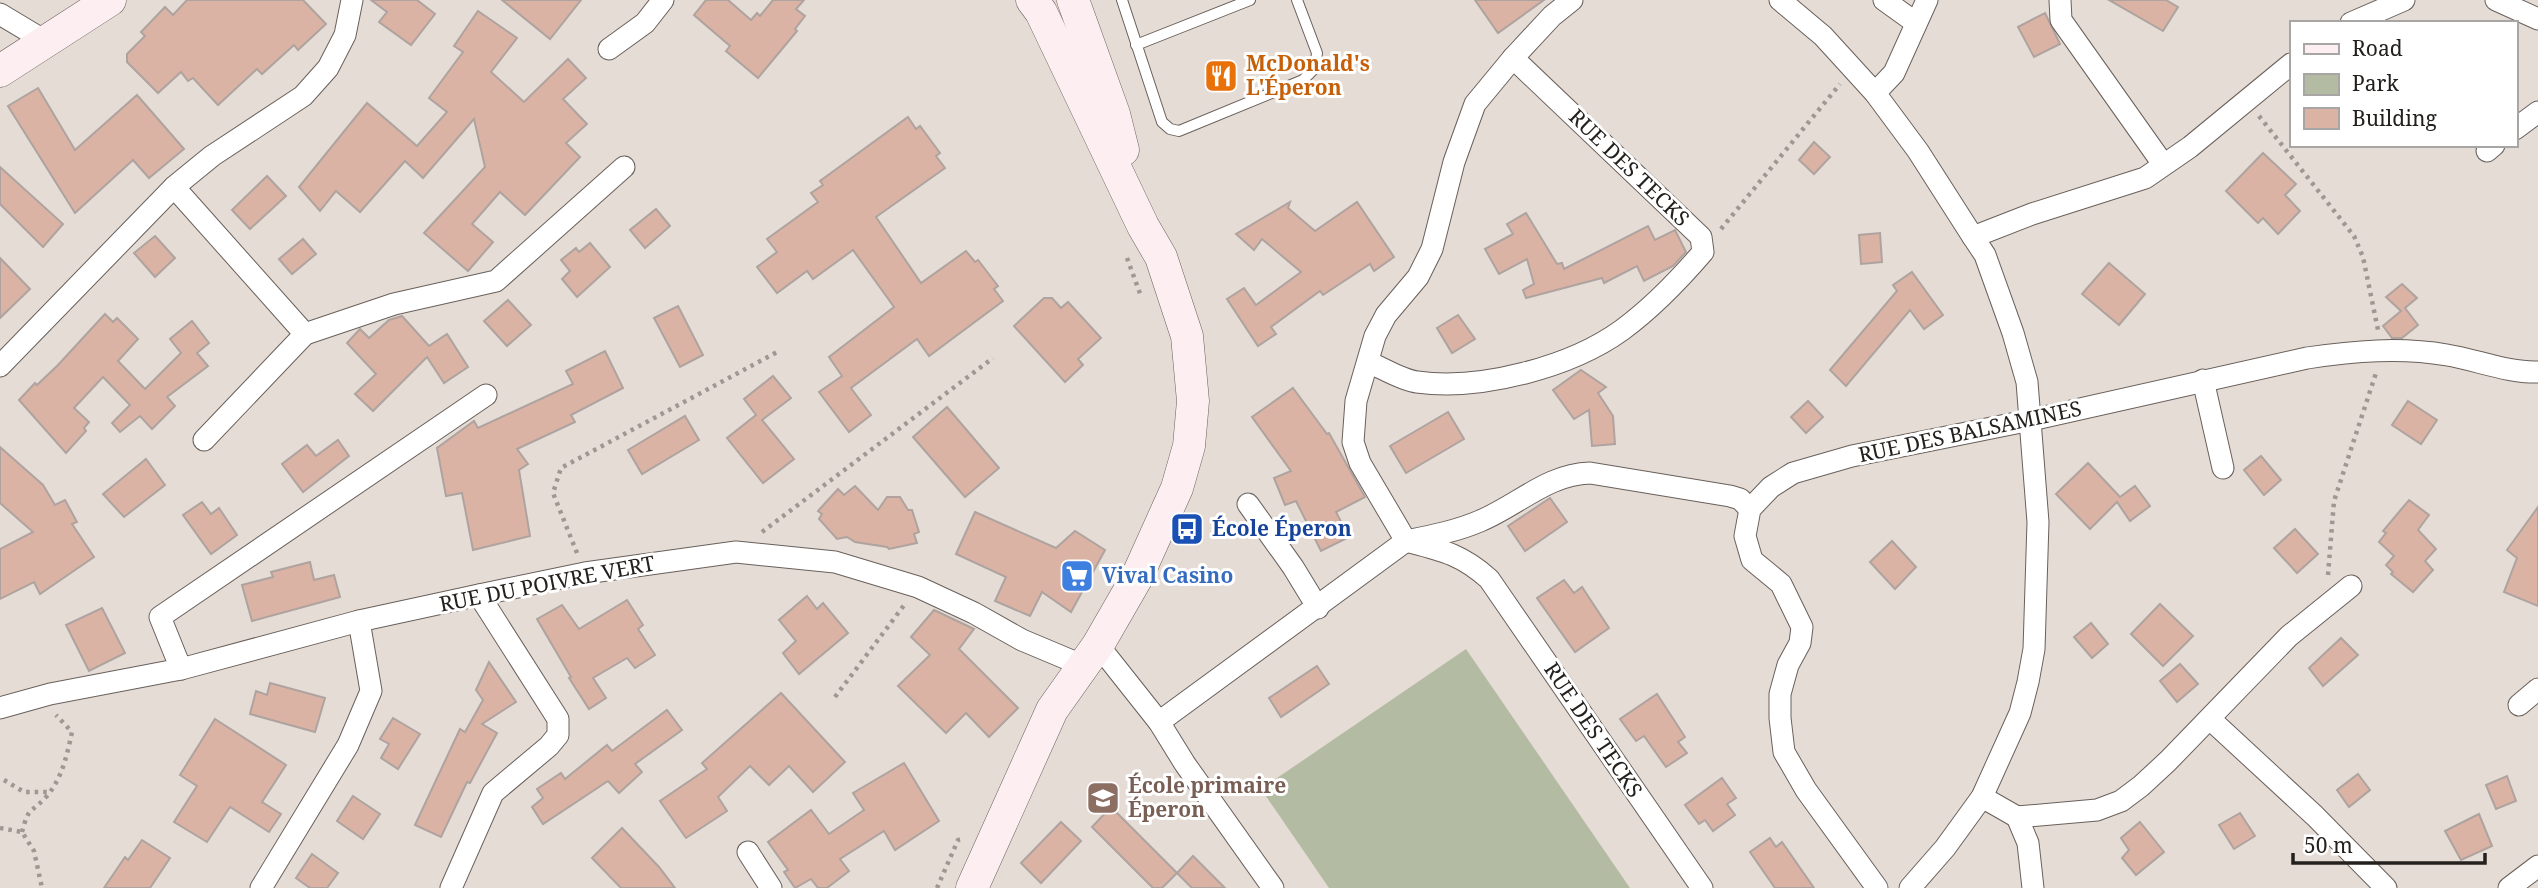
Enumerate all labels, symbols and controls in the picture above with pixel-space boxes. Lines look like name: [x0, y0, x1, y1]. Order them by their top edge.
legend: [2290, 21, 2517, 147]
text: Road: [2352, 34, 2403, 62]
place label: McDonald's L'Éperon: [1246, 49, 1370, 101]
restaurant icon: McDonald's L'Éperon: [1202, 57, 1240, 95]
text: Park: [2352, 69, 2399, 97]
street label: RUE DES TECKS: [1563, 103, 1696, 232]
text: Building: [2352, 104, 2437, 132]
street label: RUE DES BALSAMINES: [1856, 394, 2084, 468]
bus stop icon: École Éperon: [1168, 510, 1206, 548]
place label: École Éperon: [1212, 514, 1352, 542]
street label: RUE DU POIVRE VERT: [437, 548, 657, 618]
supermarket icon: Vival Casino: [1058, 557, 1096, 595]
place label: Vival Casino: [1102, 561, 1233, 589]
street label: RUE DES TECKS: [1538, 656, 1649, 803]
place label: École primaire Éperon: [1128, 771, 1286, 823]
school or university icon: École primaire Éperon: [1084, 779, 1122, 817]
scale bar: [2293, 822, 2486, 866]
text: 50 m: [2304, 831, 2353, 859]

